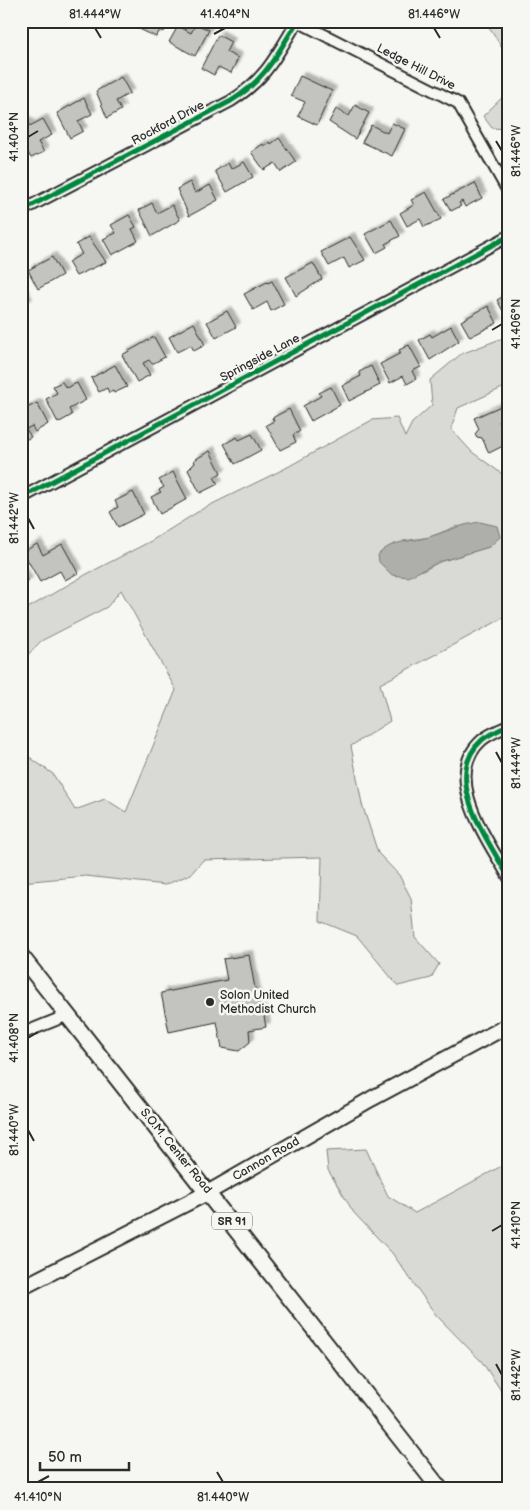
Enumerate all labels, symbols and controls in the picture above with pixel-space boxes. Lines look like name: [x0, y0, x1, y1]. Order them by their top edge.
text: 81.444°W: [69, 7, 121, 22]
text: 41.404°N: [200, 7, 250, 22]
text: 81.446°W: [408, 7, 460, 22]
street label: Ledge Hill Drive: [374, 41, 458, 93]
street label: Rockford Drive: [129, 98, 207, 148]
text: 41.404°N: [7, 112, 22, 162]
text: 81.446°W: [509, 125, 524, 177]
text: 41.406°N: [509, 299, 524, 349]
street label: Springside Lane: [218, 331, 302, 385]
text: 81.442°W: [7, 492, 22, 544]
text: 81.444°W: [509, 737, 524, 789]
place label: Solon United Methodist Church: [220, 988, 316, 1017]
marker: Solon United Methodist Church: [204, 996, 216, 1008]
text: 41.408°N: [7, 1013, 22, 1063]
text: 81.440°W: [7, 1104, 22, 1156]
street label: S.O.M. Center Road: [137, 1105, 215, 1197]
street label: Cannon Road: [230, 1134, 302, 1184]
text: 41.410°N: [509, 1201, 524, 1249]
road number: SR 91: [212, 1212, 252, 1230]
text: 81.442°W: [509, 1349, 524, 1401]
scale bar: [40, 1440, 129, 1472]
text: 50 m: [48, 1448, 82, 1467]
text: 41.410°N: [14, 1490, 62, 1505]
text: 81.440°W: [197, 1490, 249, 1505]

